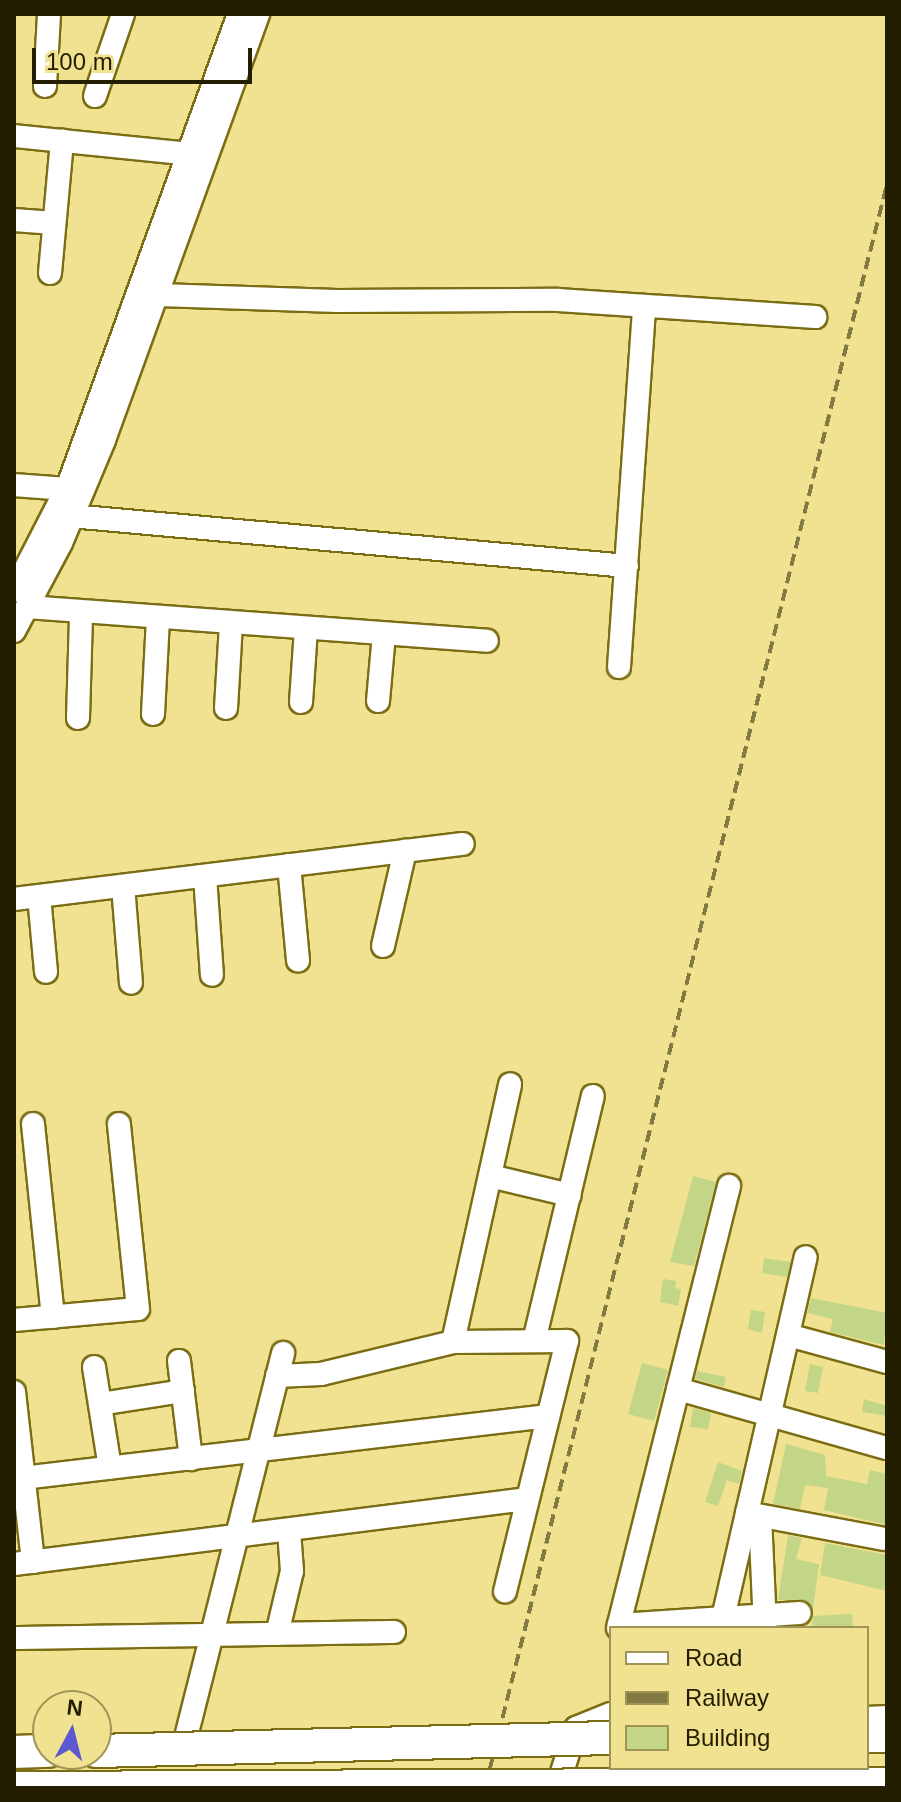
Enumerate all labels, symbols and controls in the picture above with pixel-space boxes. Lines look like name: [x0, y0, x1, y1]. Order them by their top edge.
scale bar: [36, 32, 256, 82]
text: 100 m: [46, 48, 113, 75]
legend: [609, 1626, 869, 1770]
text: Road: [685, 1644, 742, 1671]
text: Railway: [685, 1684, 769, 1711]
north arrow: [32, 1690, 112, 1770]
text: N: [65, 1694, 84, 1721]
text: Building: [685, 1724, 770, 1751]

